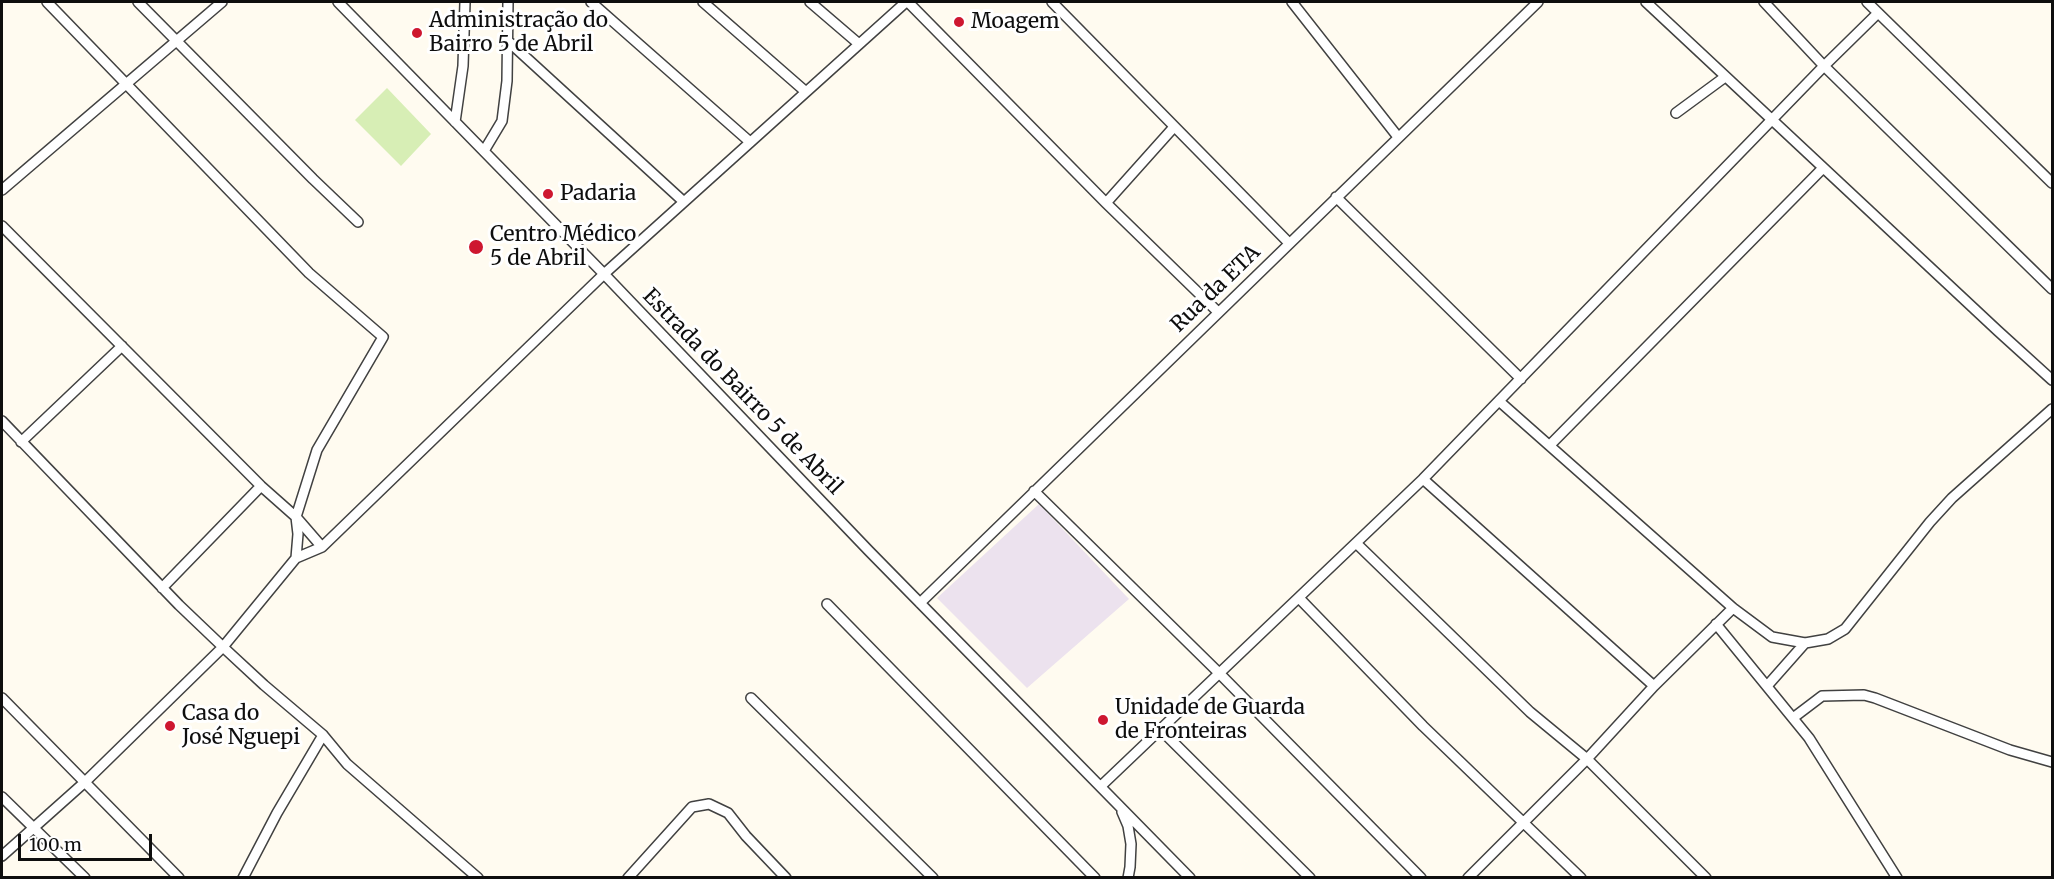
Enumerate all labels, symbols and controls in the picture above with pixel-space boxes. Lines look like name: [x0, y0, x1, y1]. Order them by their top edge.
place label: Administração do Bairro 5 de Abril: [429, 8, 608, 58]
place label: Moagem: [971, 9, 1060, 35]
marker: Moagem: [952, 15, 966, 29]
marker: Administração do Bairro 5 de Abril: [410, 26, 424, 40]
place label: Padaria: [560, 181, 636, 207]
marker: Padaria: [541, 187, 555, 201]
place label: Centro Médico 5 de Abril: [490, 222, 636, 272]
marker: Centro Médico 5 de Abril: [467, 238, 485, 256]
street label: Rua da ETA: [1166, 240, 1266, 338]
street label: Estrada do Bairro 5 de Abril: [637, 284, 847, 500]
place label: Unidade de Guarda de Fronteiras: [1115, 695, 1305, 745]
place label: Casa do José Nguepi: [182, 701, 300, 751]
marker: Unidade de Guarda de Fronteiras: [1096, 713, 1110, 727]
marker: Casa do José Nguepi: [163, 719, 177, 733]
scale bar: [21, 822, 154, 860]
text: 100 m: [29, 833, 82, 856]

